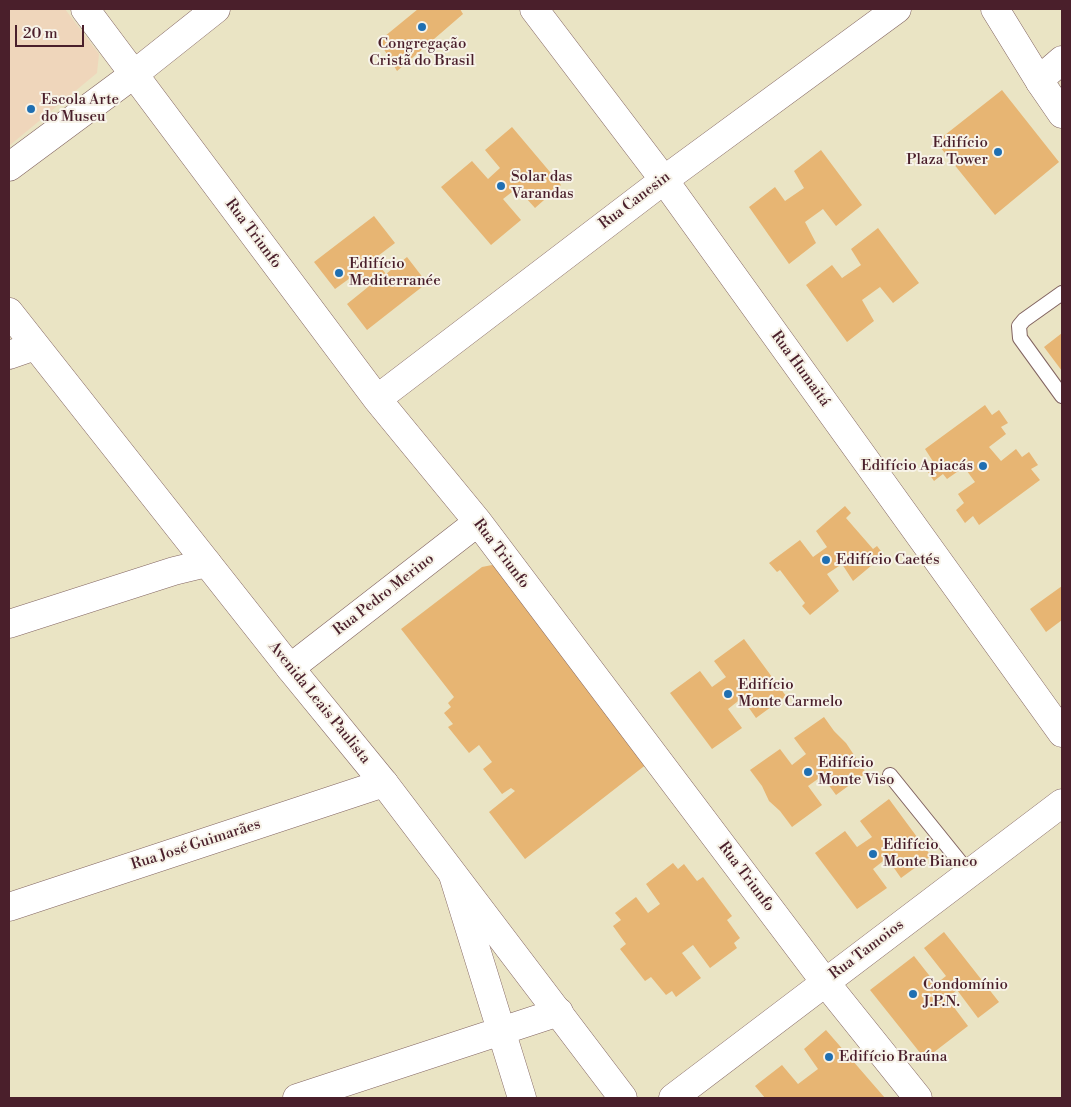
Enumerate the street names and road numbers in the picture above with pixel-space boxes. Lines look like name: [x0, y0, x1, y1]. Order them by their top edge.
street label: Rua Canesin: [596, 168, 674, 234]
street label: Rua Triunfo: [221, 196, 285, 272]
street label: Rua Humaitá: [767, 328, 833, 410]
street label: Rua Triunfo: [469, 516, 533, 592]
street label: Rua Pedro Merino: [330, 550, 438, 640]
street label: Avenida Leais Paulista: [264, 638, 374, 768]
street label: Rua José Guimarães: [129, 816, 263, 874]
street label: Rua Triunfo: [714, 839, 778, 915]
street label: Rua Tamoios: [826, 916, 908, 984]

